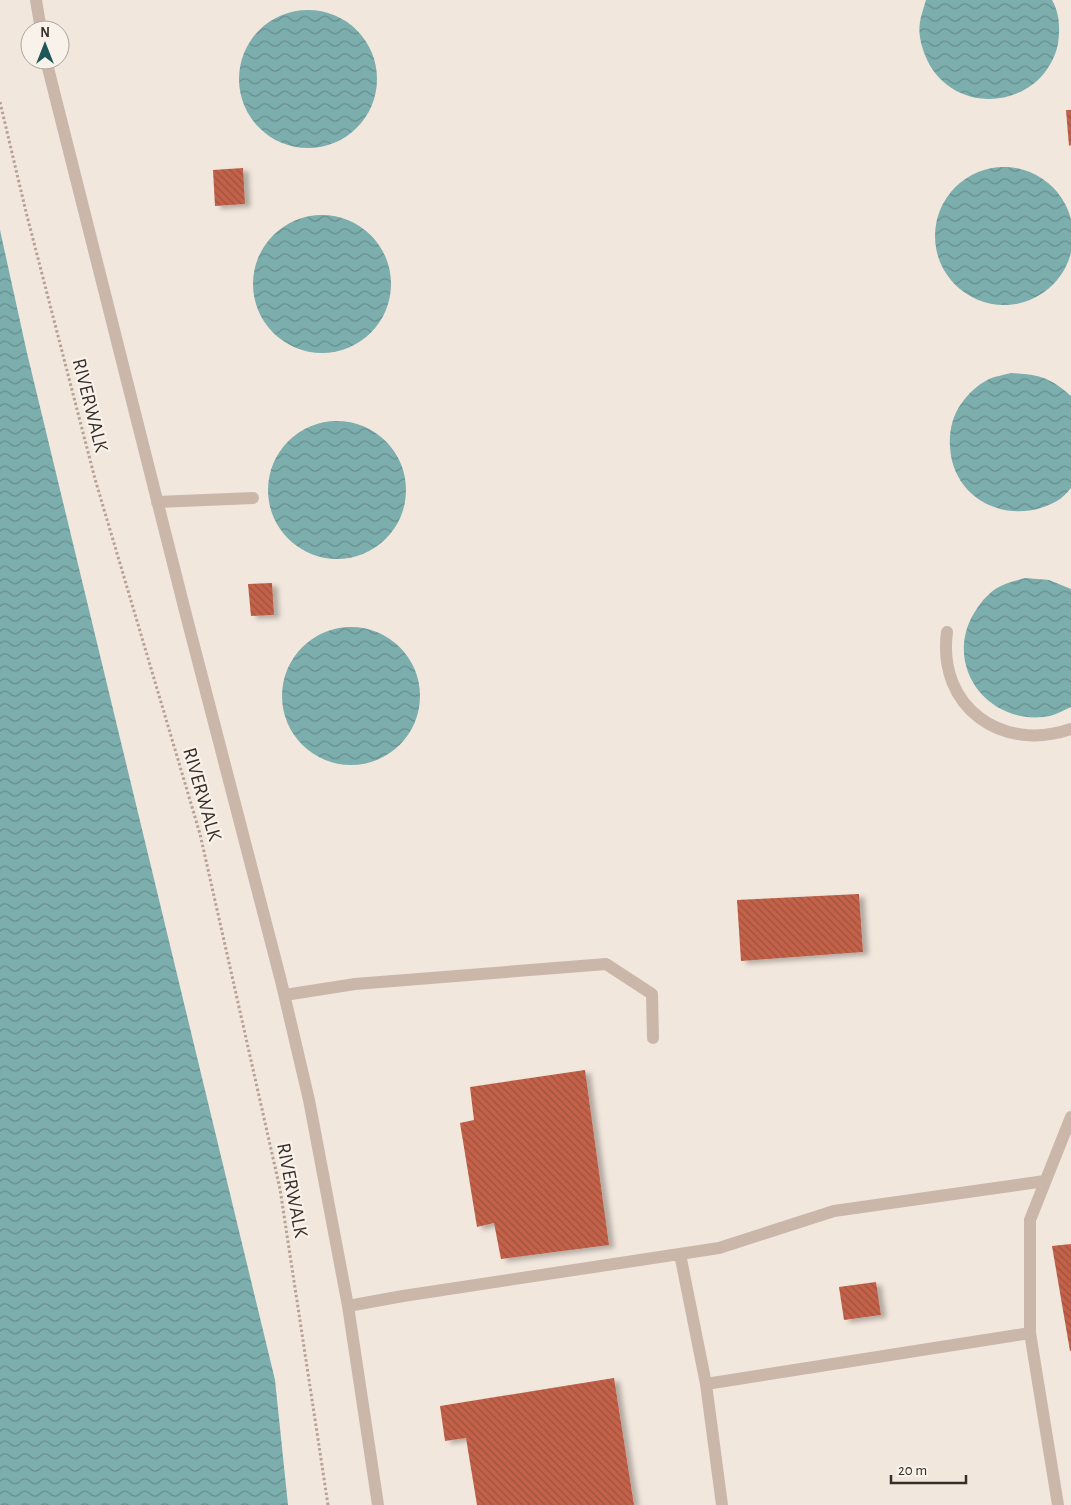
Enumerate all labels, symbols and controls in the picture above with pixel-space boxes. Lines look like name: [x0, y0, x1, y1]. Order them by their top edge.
north arrow: [20, 20, 70, 70]
text: N: [40, 26, 50, 40]
street label: RIVERWALK: [69, 356, 111, 454]
street label: RIVERWALK: [179, 745, 225, 843]
street label: RIVERWALK: [273, 1141, 311, 1239]
scale bar: [891, 1452, 966, 1484]
text: 20 m: [898, 1463, 927, 1478]

